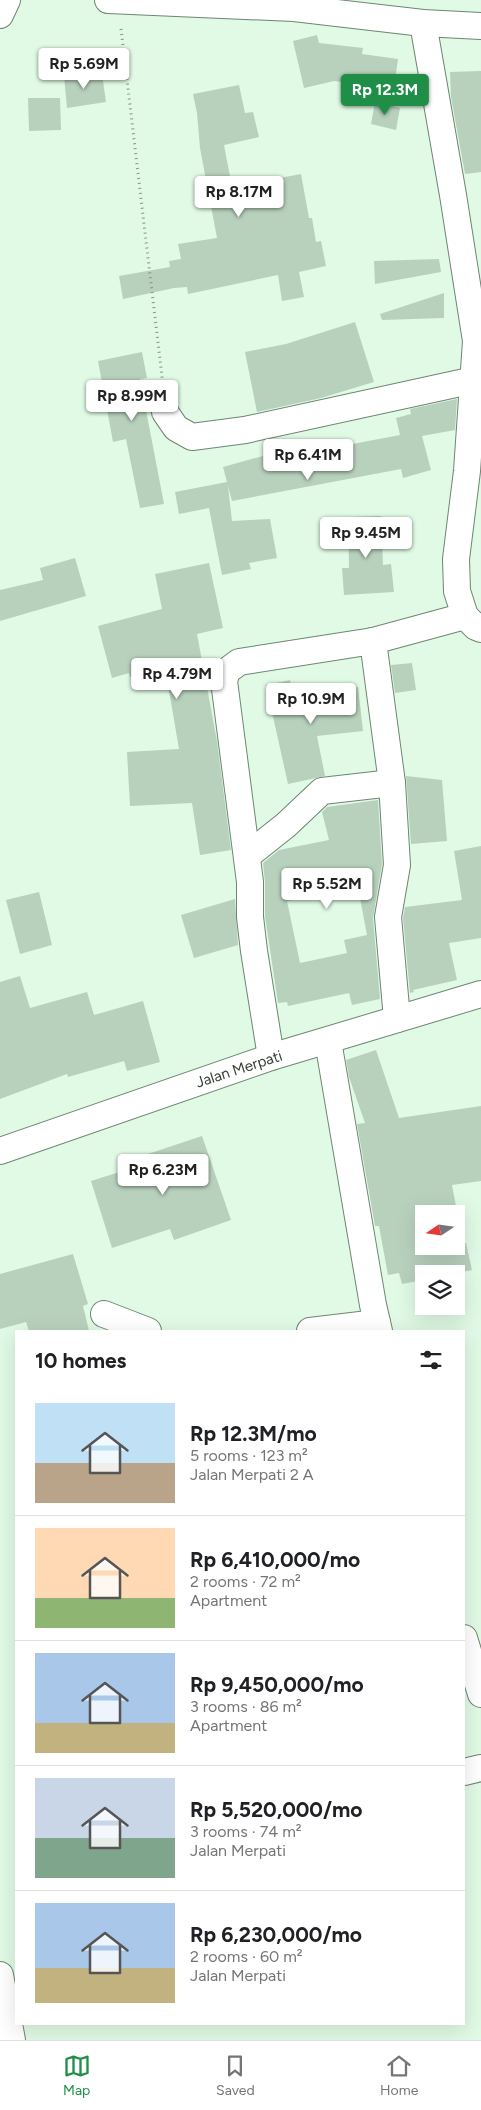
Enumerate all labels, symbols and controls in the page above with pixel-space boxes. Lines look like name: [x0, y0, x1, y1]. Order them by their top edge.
pin: Rp 5.69M: [32, 48, 136, 90]
text: Rp 5.69M: [49, 54, 119, 73]
pin: Rp 12.3M: [333, 74, 437, 116]
text: Rp 12.3M: [352, 80, 418, 99]
pin: Rp 8.17M: [187, 176, 291, 218]
text: Rp 8.17M: [206, 182, 272, 201]
pin: Rp 8.99M: [80, 380, 184, 422]
text: Rp 8.99M: [97, 386, 167, 405]
pin: Rp 6.41M: [256, 438, 360, 481]
text: Rp 6.41M: [274, 445, 342, 464]
pin: Rp 9.45M: [314, 516, 418, 559]
text: Rp 9.45M: [331, 523, 401, 542]
pin: Rp 4.79M: [125, 658, 229, 700]
text: Rp 4.79M: [142, 664, 212, 683]
pin: Rp 10.9M: [259, 682, 363, 725]
text: Rp 10.9M: [277, 689, 345, 708]
pin: Rp 5.52M: [275, 868, 379, 910]
text: Rp 5.52M: [292, 874, 362, 893]
street label: Jalan Merpati: [193, 1047, 285, 1091]
pin: Rp 6.23M: [111, 1154, 215, 1196]
text: Rp 6.23M: [129, 1160, 197, 1179]
north arrow: [415, 1205, 465, 1255]
map controls: [415, 1205, 465, 1315]
button: layers: [415, 1265, 465, 1315]
icon: filters: [417, 1346, 445, 1374]
text: 10 homes: [35, 1348, 126, 1373]
text: Rp 12.3M/mo: [190, 1421, 317, 1446]
icon: home: [75, 1423, 135, 1483]
text: 5 rooms · 123 m²: [190, 1446, 308, 1465]
text: Jalan Merpati 2 A: [190, 1465, 314, 1484]
text: Rp 6,410,000/mo: [190, 1547, 360, 1572]
icon: home: [75, 1548, 135, 1608]
text: 2 rooms · 72 m²: [190, 1572, 301, 1591]
text: Apartment: [190, 1591, 267, 1610]
text: Rp 9,450,000/mo: [190, 1672, 364, 1697]
icon: home: [75, 1673, 135, 1733]
text: 3 rooms · 86 m²: [190, 1697, 302, 1716]
text: Apartment: [190, 1716, 267, 1735]
text: Rp 5,520,000/mo: [190, 1797, 363, 1822]
icon: home: [75, 1798, 135, 1858]
text: 3 rooms · 74 m²: [190, 1822, 302, 1841]
text: Jalan Merpati: [190, 1841, 286, 1860]
text: Rp 6,230,000/mo: [190, 1922, 362, 1947]
icon: home: [75, 1923, 135, 1983]
text: 2 rooms · 60 m²: [190, 1947, 303, 1966]
text: Jalan Merpati: [190, 1966, 286, 1985]
tab: Map: [63, 2052, 91, 2099]
tab: Saved: [216, 2052, 255, 2099]
tab: Home: [380, 2052, 418, 2099]

